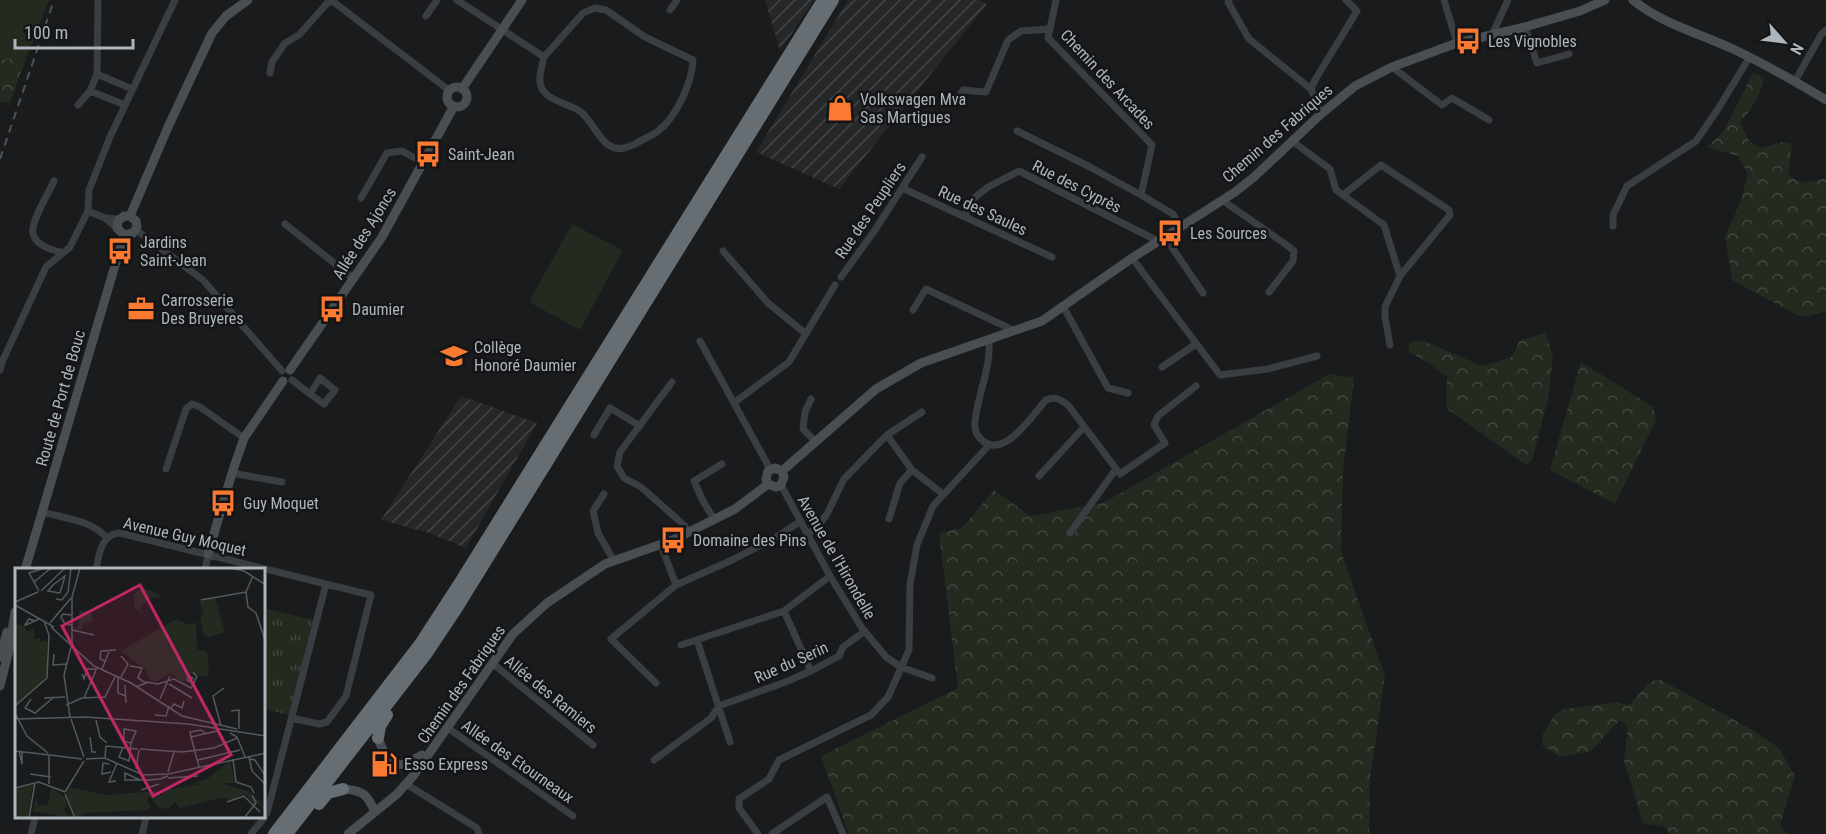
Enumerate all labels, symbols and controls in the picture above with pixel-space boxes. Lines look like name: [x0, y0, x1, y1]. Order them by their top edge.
scale bar: [15, 12, 134, 50]
north arrow: [1754, 12, 1814, 72]
text: 100 m: [24, 22, 68, 43]
street label: Chemin des Arcades: [1056, 25, 1159, 133]
bus stop icon: Les Vignobles: [1453, 26, 1483, 56]
place label: Les Vignobles: [1488, 32, 1577, 51]
text: N: [1786, 40, 1807, 58]
street label: Chemin des Fabriques: [1218, 80, 1336, 186]
place label: Volkswagen Mva Sas Martigues: [860, 90, 966, 127]
shop icon: Volkswagen Mva Sas Martigues: [825, 93, 855, 123]
bus stop icon: Saint-Jean: [413, 139, 443, 169]
place label: Saint-Jean: [448, 145, 515, 164]
street label: Rue des Cyprès: [1029, 156, 1124, 217]
street label: Rue des Peupliers: [831, 158, 910, 262]
street label: Rue des Saules: [935, 182, 1030, 239]
street label: Allée des Ajoncs: [329, 184, 400, 283]
bus stop icon: Les Sources: [1155, 218, 1185, 248]
place label: Les Sources: [1190, 224, 1267, 243]
place label: Jardins Saint-Jean: [140, 233, 207, 270]
bus stop icon: Jardins Saint-Jean: [105, 236, 135, 266]
place label: Carrosserie Des Bruyeres: [161, 291, 244, 328]
office icon: Carrosserie Des Bruyeres: [126, 294, 156, 324]
bus stop icon: Daumier: [317, 294, 347, 324]
place label: Daumier: [352, 300, 405, 319]
street label: Route de Port de Bouc: [32, 328, 89, 468]
place label: Collège Honoré Daumier: [474, 338, 576, 375]
school or university icon: Collège Honoré Daumier: [439, 341, 469, 371]
bus stop icon: Guy Moquet: [208, 488, 238, 518]
street label: Avenue de l'Hirondelle: [793, 492, 880, 622]
place label: Guy Moquet: [243, 494, 319, 513]
street label: Avenue Guy Moquet: [122, 513, 248, 560]
bus stop icon: Domaine des Pins: [658, 525, 688, 555]
place label: Domaine des Pins: [693, 531, 806, 550]
inset map: [15, 568, 266, 819]
street label: Chemin des Fabriques: [413, 622, 509, 747]
street label: Rue du Serin: [751, 638, 831, 687]
street label: Allée des Ramiers: [501, 651, 601, 737]
street label: Allée des Etourneaux: [458, 716, 577, 807]
fuel station icon: Esso Express: [369, 749, 399, 779]
place label: Esso Express: [404, 755, 488, 774]

